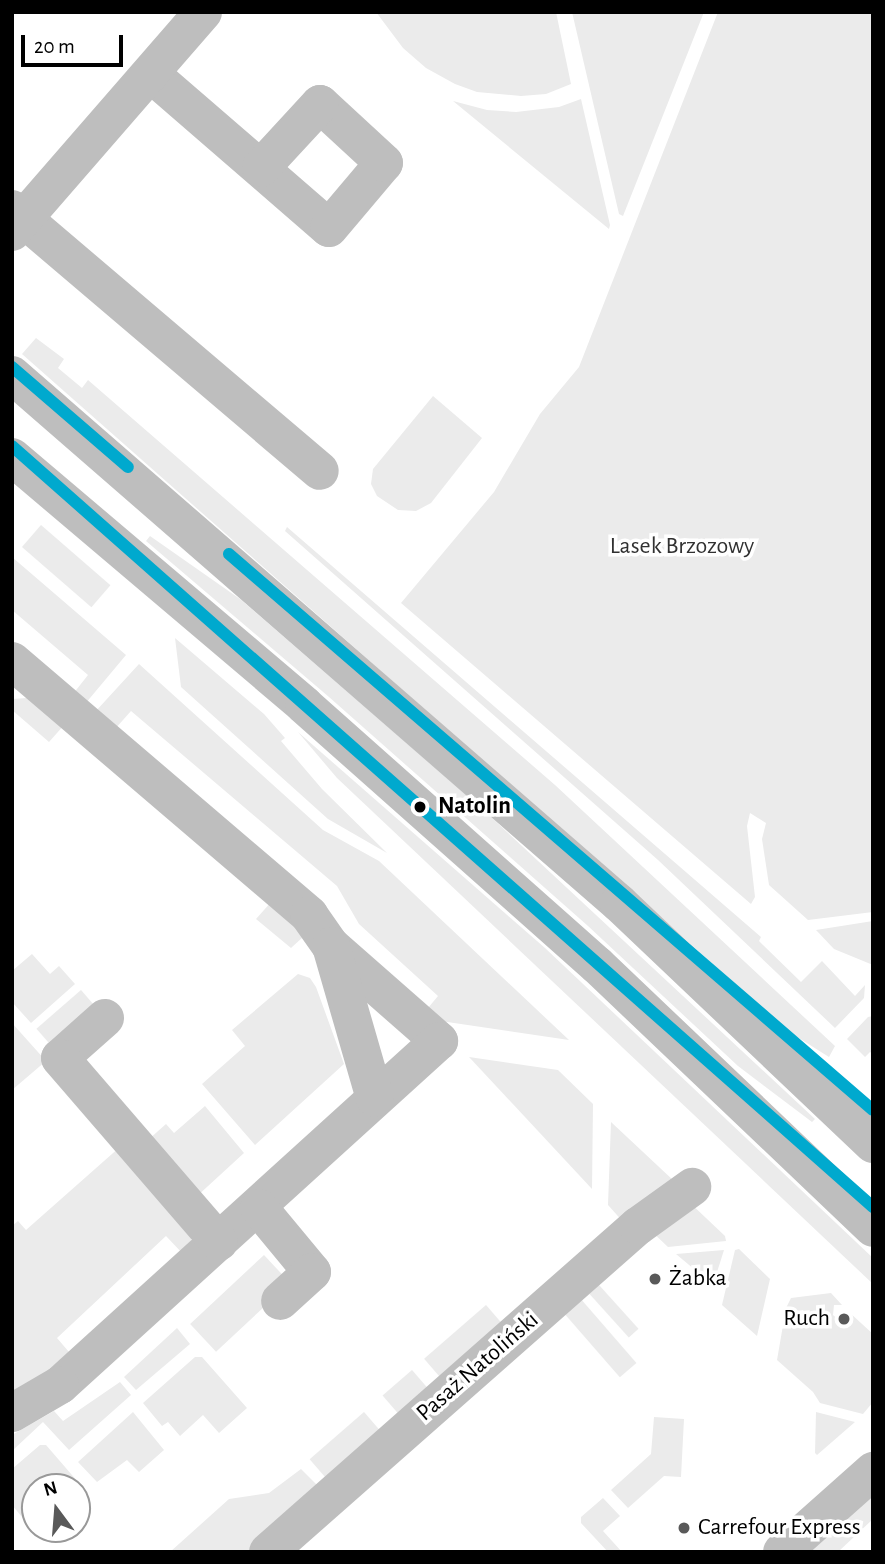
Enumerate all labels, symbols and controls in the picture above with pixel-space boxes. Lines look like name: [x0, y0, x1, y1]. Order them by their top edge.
scale bar: [24, 21, 126, 65]
text: 20 m: [34, 36, 75, 57]
park label: Lasek Brzozowy: [610, 533, 754, 561]
place label: Natolin: [438, 793, 511, 821]
marker: Natolin: [408, 795, 432, 819]
place label: Żabka: [669, 1265, 727, 1293]
marker: Żabka: [647, 1271, 663, 1287]
place label: Ruch: [783, 1305, 830, 1333]
street label: Pasaż Natoliński: [411, 1306, 545, 1428]
marker: Ruch: [836, 1311, 852, 1327]
north arrow: [21, 1473, 91, 1543]
text: N: [42, 1478, 60, 1500]
place label: Carrefour Express: [698, 1514, 861, 1542]
marker: Carrefour Express: [676, 1520, 692, 1536]

